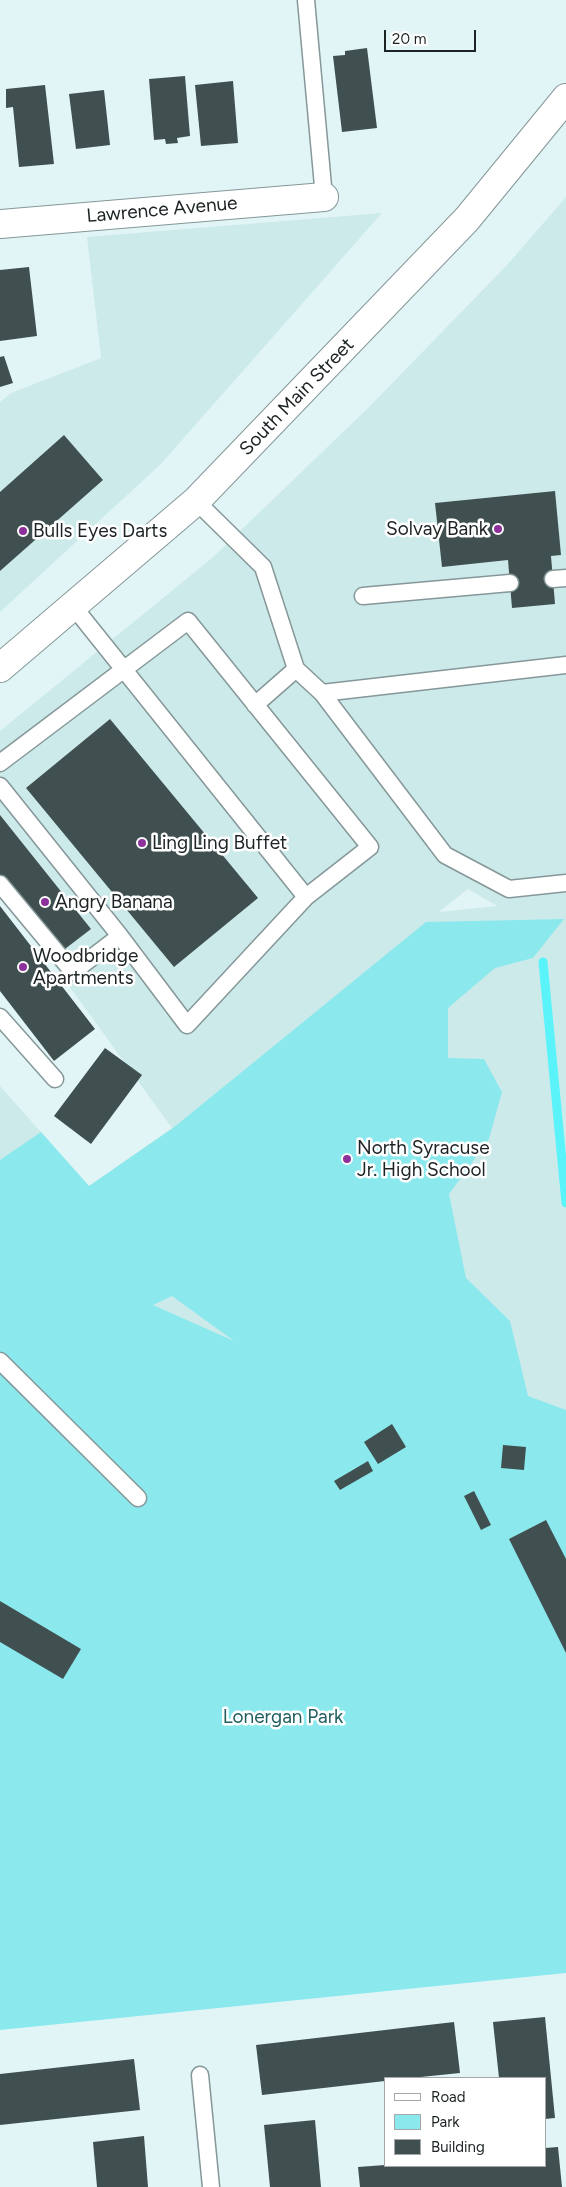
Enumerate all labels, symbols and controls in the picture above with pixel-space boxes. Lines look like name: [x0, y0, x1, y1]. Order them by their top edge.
scale bar: [386, 20, 478, 52]
text: 20 m: [392, 30, 426, 48]
street label: Lawrence Avenue: [86, 192, 238, 228]
street label: South Main Street: [235, 334, 359, 460]
place label: Solvay Bank: [386, 518, 488, 540]
place label: Bulls Eyes Darts: [33, 520, 167, 542]
marker: Solvay Bank: [492, 523, 504, 535]
marker: Bulls Eyes Darts: [17, 525, 29, 537]
place label: Ling Ling Buffet: [152, 832, 287, 854]
marker: Ling Ling Buffet: [136, 837, 148, 849]
place label: Angry Banana: [55, 891, 173, 913]
marker: Angry Banana: [39, 896, 51, 908]
place label: Woodbridge Apartments: [33, 945, 138, 989]
marker: Woodbridge Apartments: [17, 961, 29, 973]
place label: North Syracuse Jr. High School: [357, 1137, 490, 1181]
marker: North Syracuse Jr. High School: [341, 1153, 353, 1165]
park label: Lonergan Park: [223, 1706, 343, 1728]
legend: [384, 2077, 546, 2167]
text: Road: [431, 2088, 466, 2106]
text: Park: [431, 2113, 460, 2131]
text: Building: [431, 2138, 485, 2156]

